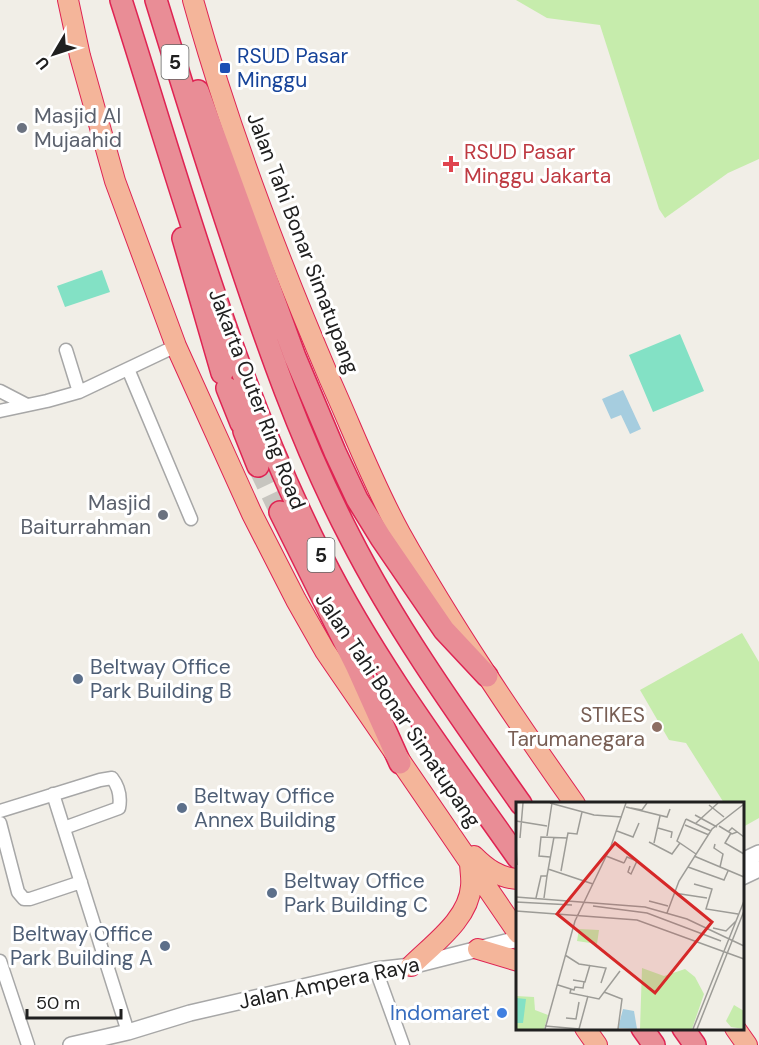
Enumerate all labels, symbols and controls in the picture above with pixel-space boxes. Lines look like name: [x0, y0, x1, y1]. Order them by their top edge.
north arrow: [24, 24, 84, 84]
place label: RSUD Pasar Minggu: [237, 42, 349, 94]
road number: 5: [162, 45, 188, 79]
text: U: [31, 52, 54, 74]
marker: RSUD Pasar Minggu: [218, 61, 232, 75]
place label: Masjid Al Mujaahid: [34, 102, 122, 154]
street label: Jalan Tahi Bonar Simatupang: [240, 108, 366, 378]
marker: Masjid Al Mujaahid: [15, 121, 29, 135]
place label: RSUD Pasar Minggu Jakarta: [464, 138, 611, 190]
marker: RSUD Pasar Minggu Jakarta: [442, 155, 460, 173]
street label: Jakarta Outer Ring Road: [202, 285, 312, 513]
place label: Masjid Baiturrahman: [20, 489, 151, 541]
marker: Masjid Baiturrahman: [156, 508, 170, 522]
road number: 5: [308, 538, 334, 572]
street label: Jalan Tahi Bonar Simatupang: [309, 587, 487, 833]
place label: Beltway Office Park Building B: [90, 653, 232, 705]
marker: Beltway Office Park Building B: [71, 672, 85, 686]
place label: STIKES Tarumanegara: [507, 701, 645, 753]
marker: STIKES Tarumanegara: [650, 720, 664, 734]
place label: Beltway Office Annex Building: [194, 782, 336, 834]
marker: Beltway Office Annex Building: [175, 801, 189, 815]
inset map: [516, 802, 744, 1030]
place label: Beltway Office Park Building C: [284, 867, 428, 919]
marker: Beltway Office Park Building C: [265, 886, 279, 900]
place label: Beltway Office Park Building A: [10, 920, 153, 972]
marker: Beltway Office Park Building A: [158, 939, 172, 953]
street label: Jalan Ampera Raya: [236, 950, 422, 1016]
scale bar: [27, 982, 122, 1020]
text: 50 m: [36, 991, 80, 1015]
place label: Indomaret: [390, 999, 490, 1027]
marker: Indomaret: [495, 1006, 509, 1020]

